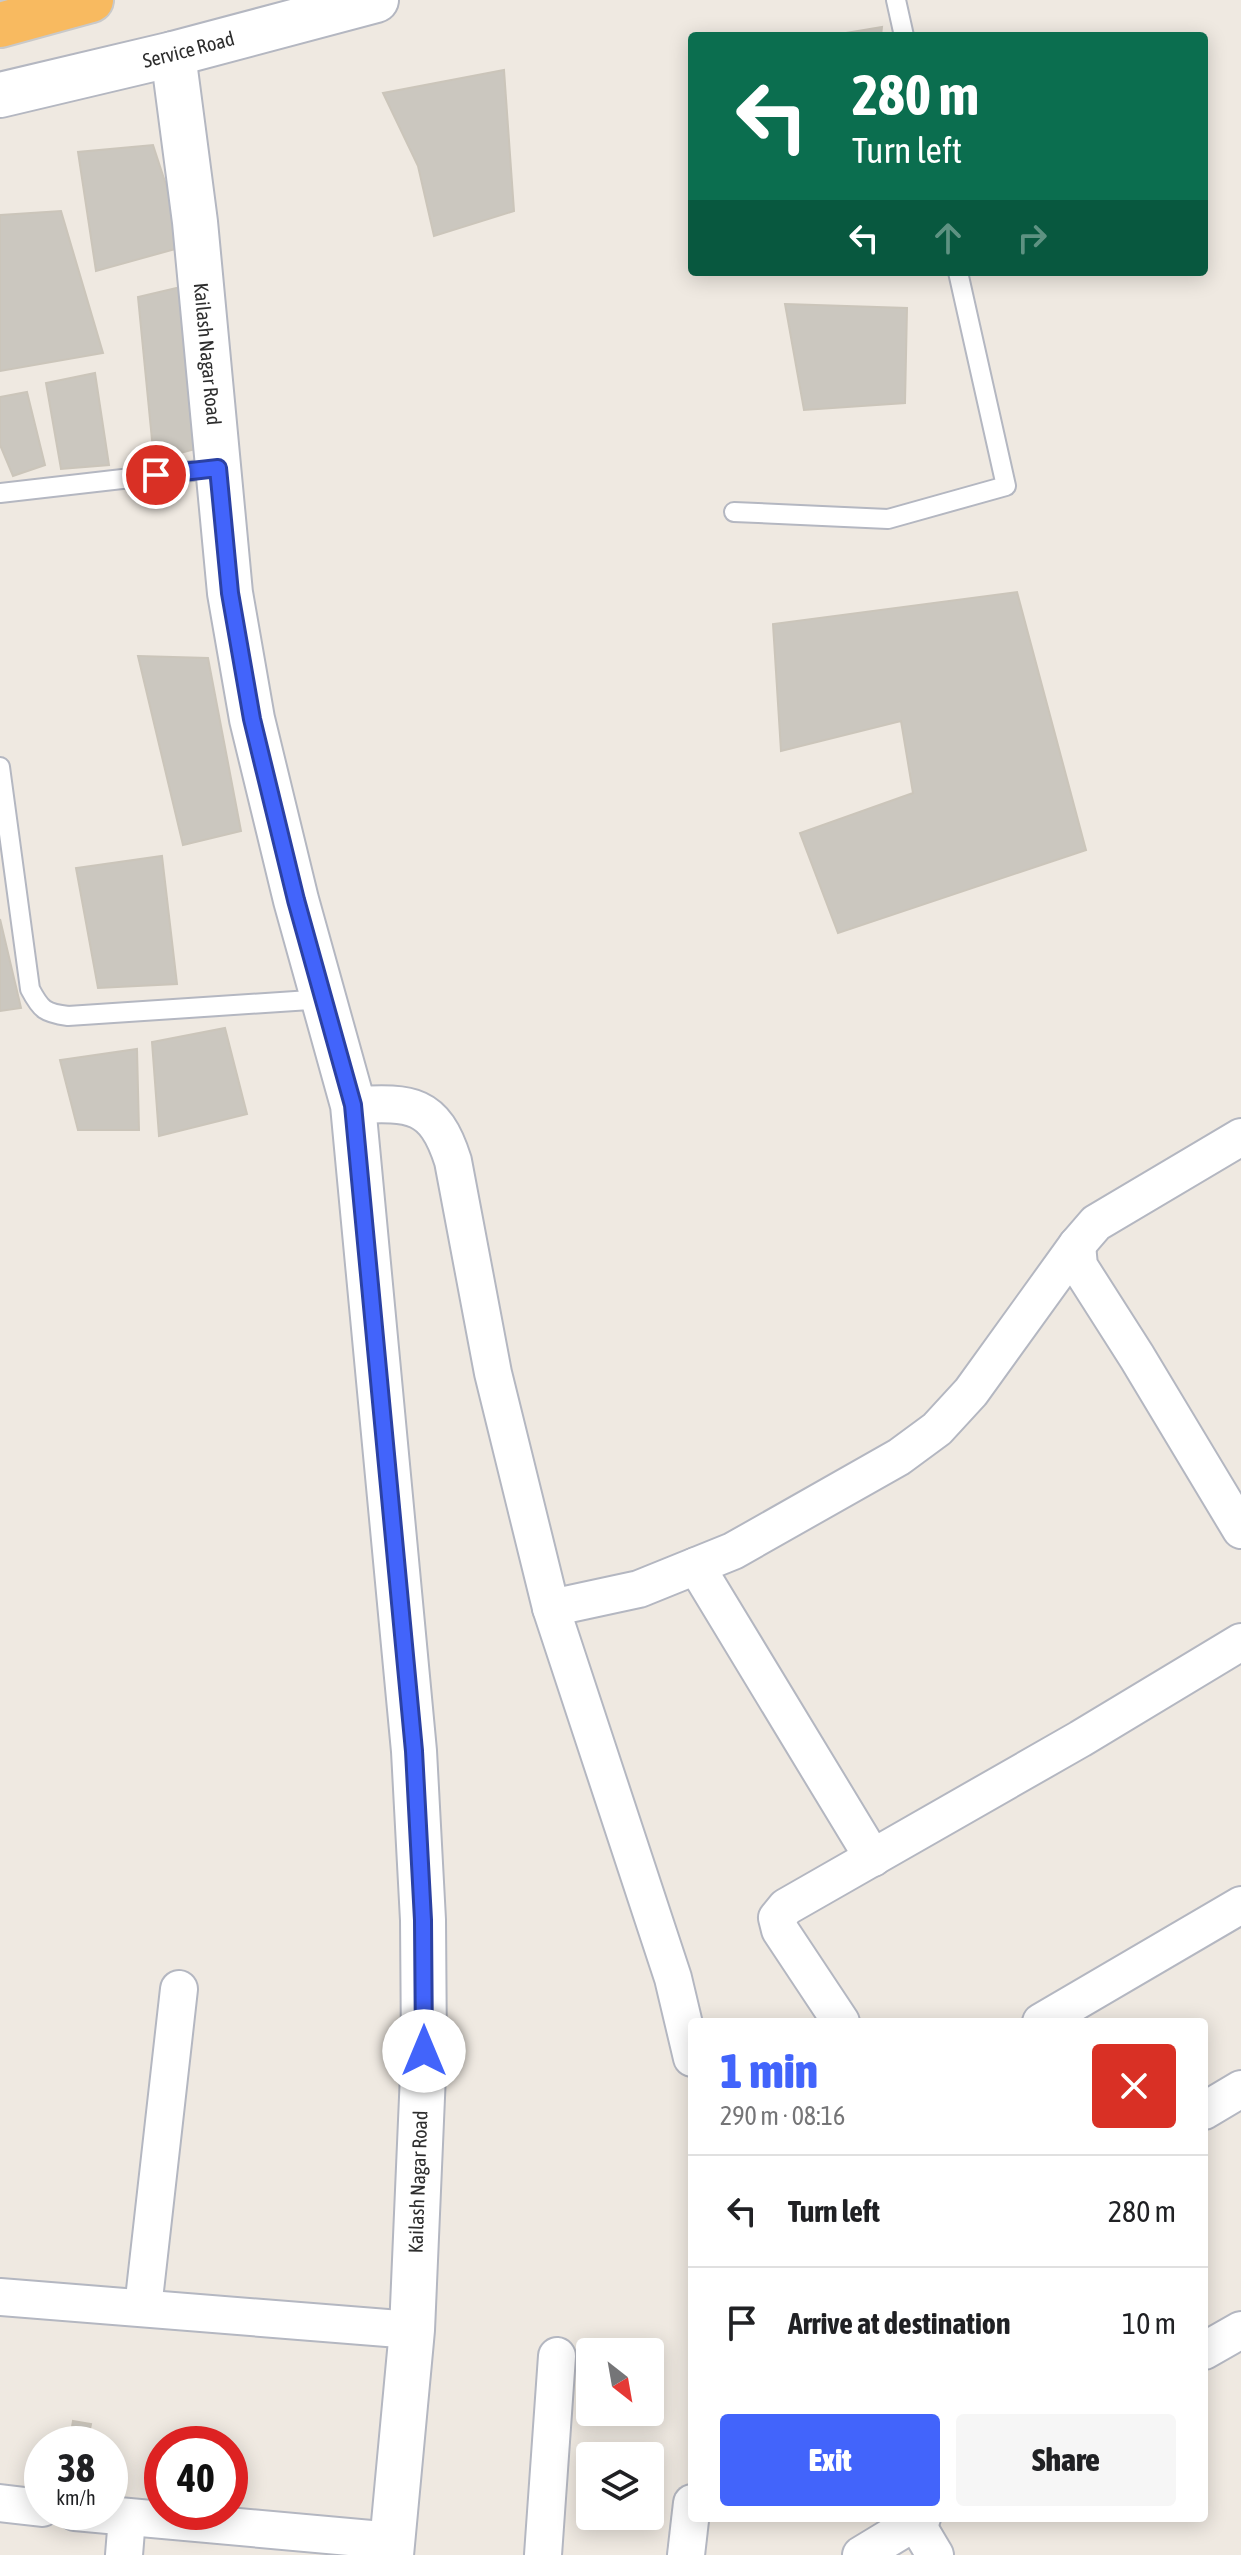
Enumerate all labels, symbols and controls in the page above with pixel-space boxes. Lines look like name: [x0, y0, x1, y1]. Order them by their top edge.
street label: Service Road: [140, 26, 237, 72]
text: 280 m: [852, 63, 979, 127]
icon: left: [720, 64, 824, 168]
text: Turn left: [852, 129, 962, 171]
icon: left: [842, 216, 886, 260]
icon: ahead: [926, 216, 970, 260]
icon: right: [1010, 216, 1054, 260]
street label: Kailash Nagar Road: [190, 282, 226, 426]
pin: [122, 441, 190, 509]
icon: arrive: [134, 453, 178, 497]
position arrow: [382, 2009, 466, 2093]
text: 1 min: [720, 2043, 818, 2098]
button: close: [1092, 2044, 1176, 2128]
text: 290 m · 08:16: [720, 2101, 845, 2131]
street label: Kailash Nagar Road: [404, 2110, 431, 2254]
icon: left: [720, 2189, 764, 2233]
text: Turn left: [788, 2194, 880, 2228]
text: 280 m: [1108, 2194, 1176, 2228]
icon: arrive: [720, 2301, 764, 2345]
text: Arrive at destination: [788, 2306, 1010, 2340]
text: 10 m: [1122, 2306, 1176, 2340]
north arrow: [576, 2338, 664, 2426]
map controls: [576, 2338, 664, 2530]
button: Exit: [720, 2414, 940, 2506]
button: Share: [956, 2414, 1176, 2506]
speed limit sign: 40: [144, 2426, 248, 2530]
button: layers: [576, 2442, 664, 2530]
text: 38: [57, 2445, 95, 2490]
text: km/h: [56, 2486, 96, 2509]

